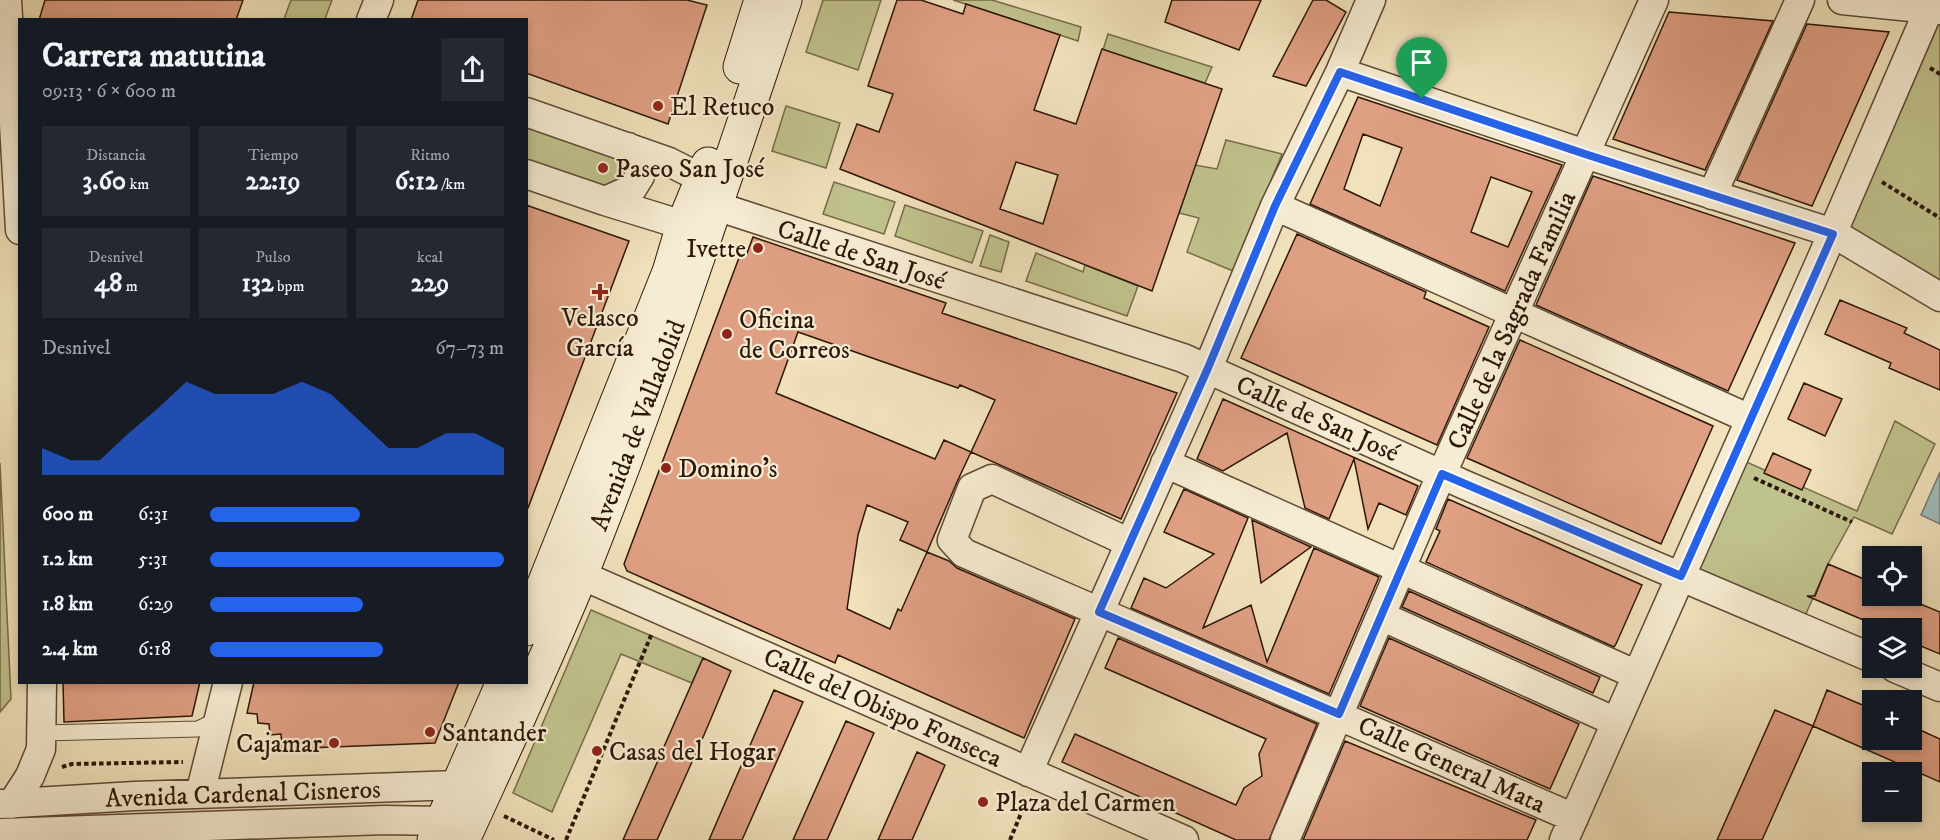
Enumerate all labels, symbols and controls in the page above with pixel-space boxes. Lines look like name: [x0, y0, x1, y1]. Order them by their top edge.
text: Carrera matutina: [42, 36, 265, 77]
pin: [1396, 37, 1447, 99]
button: share: [441, 38, 504, 101]
icon: arrive: [1405, 46, 1438, 79]
text: 09:13 · 6 × 600 m: [42, 79, 176, 104]
place label: El Retuco: [670, 91, 774, 124]
marker: El Retuco: [651, 99, 665, 113]
text: Distancia: [86, 145, 146, 165]
text: Tiempo: [248, 145, 298, 165]
text: Ritmo: [410, 145, 450, 165]
place label: Paseo San José: [615, 153, 765, 186]
marker: Paseo San José: [596, 161, 610, 175]
text: 3.60: [83, 165, 126, 198]
text: 22:19: [246, 165, 300, 198]
text: 6:12: [395, 165, 437, 198]
text: km: [126, 174, 149, 194]
text: /km: [437, 174, 465, 194]
street label: Calle de la Sagrada Familia: [1440, 186, 1584, 455]
street label: Calle de San José: [773, 213, 950, 298]
place label: Ivette: [686, 233, 746, 266]
marker: Ivette: [751, 241, 765, 255]
text: Desnivel: [89, 247, 143, 267]
text: Pulso: [256, 247, 290, 267]
text: kcal: [417, 247, 443, 267]
text: 48: [94, 267, 122, 300]
text: 132: [241, 267, 274, 300]
text: 229: [411, 267, 449, 300]
text: m: [122, 276, 138, 296]
text: bpm: [274, 276, 305, 296]
marker: Velasco García: [593, 285, 607, 299]
place label: Velasco García: [560, 302, 639, 365]
place label: Oficina de Correos: [739, 304, 850, 367]
street label: Avenida de Valladolid: [583, 316, 694, 536]
marker: Oficina de Correos: [720, 327, 734, 341]
text: Desnivel: [42, 336, 111, 361]
text: 67–73 m: [435, 336, 504, 361]
street label: Calle de San José: [1231, 369, 1404, 470]
place label: Domino's: [678, 453, 777, 486]
marker: Domino's: [659, 461, 673, 475]
text: 600 m: [42, 502, 93, 527]
text: 6:31: [138, 502, 168, 527]
map controls: [1862, 546, 1922, 822]
button: locate: [1862, 546, 1922, 606]
text: 1.2 km: [42, 547, 93, 572]
text: 5:31: [138, 547, 168, 572]
text: 1.8 km: [42, 592, 93, 617]
text: 6:29: [138, 592, 173, 617]
button: layers: [1862, 618, 1922, 678]
text: 2.4 km: [42, 637, 98, 662]
text: 6:18: [138, 637, 171, 662]
street label: Calle del Obispo Fonseca: [758, 641, 1007, 776]
button: +: [1862, 690, 1922, 750]
street label: Calle General Mata: [1353, 709, 1550, 821]
place label: Santander: [442, 717, 547, 750]
marker: Santander: [423, 725, 437, 739]
place label: Cajamar: [236, 728, 322, 761]
marker: Cajamar: [327, 736, 341, 750]
place label: Casas del Hogar: [609, 736, 776, 769]
marker: Casas del Hogar: [590, 744, 604, 758]
button: −: [1862, 762, 1922, 822]
street label: Avenida Cardenal Cisneros: [105, 773, 381, 816]
place label: Plaza del Carmen: [995, 787, 1176, 820]
marker: Plaza del Carmen: [976, 795, 990, 809]

